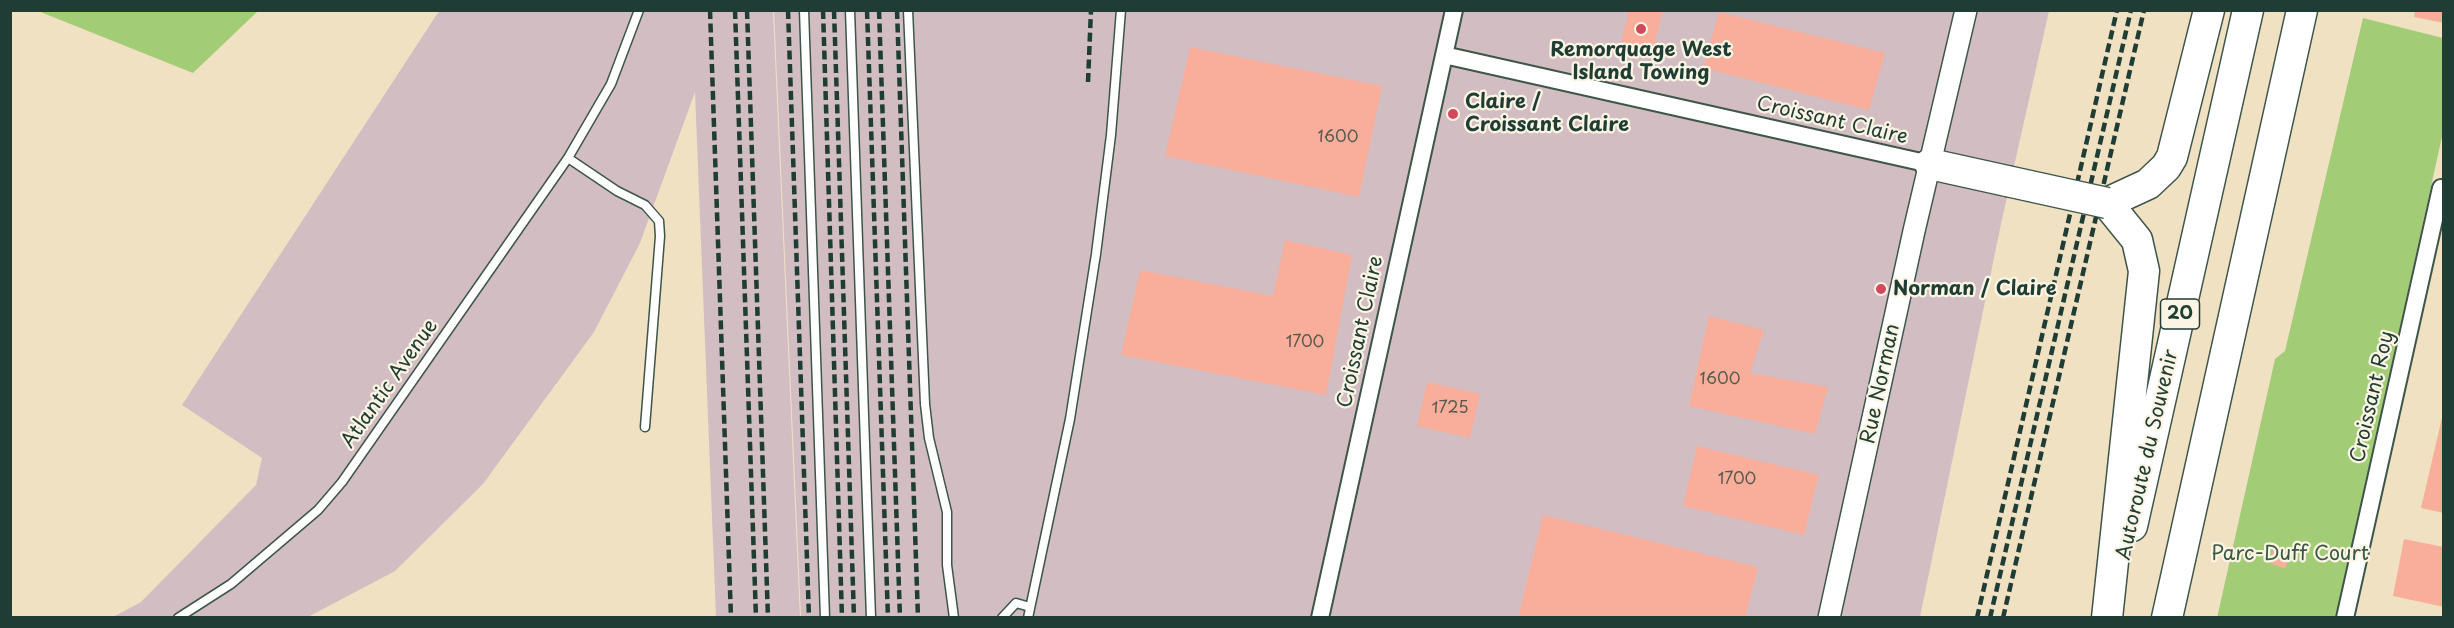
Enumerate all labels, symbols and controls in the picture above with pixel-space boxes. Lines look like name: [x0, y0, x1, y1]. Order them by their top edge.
marker: Remorquage West Island Towing: [1634, 22, 1648, 36]
place label: Remorquage West Island Towing: [1550, 38, 1732, 85]
place label: Claire / Croissant Claire: [1465, 90, 1629, 137]
street label: Croissant Claire: [1754, 92, 1910, 150]
marker: Claire / Croissant Claire: [1446, 107, 1460, 121]
house number: 1600: [1318, 128, 1358, 148]
street label: Croissant Claire: [1333, 254, 1389, 410]
place label: Norman / Claire: [1893, 277, 2057, 301]
marker: Norman / Claire: [1874, 282, 1888, 296]
road number: 20: [2160, 299, 2200, 329]
street label: Atlantic Avenue: [337, 315, 443, 453]
street label: Rue Norman: [1857, 322, 1905, 446]
street label: Croissant Roy: [2346, 329, 2400, 465]
house number: 1700: [1286, 333, 1324, 353]
street label: Autoroute du Souvenir: [2112, 348, 2184, 562]
house number: 1600: [1700, 370, 1740, 390]
house number: 1725: [1432, 399, 1468, 419]
house number: 1700: [1718, 470, 1756, 490]
park label: Parc-Duff Court: [2211, 542, 2369, 566]

